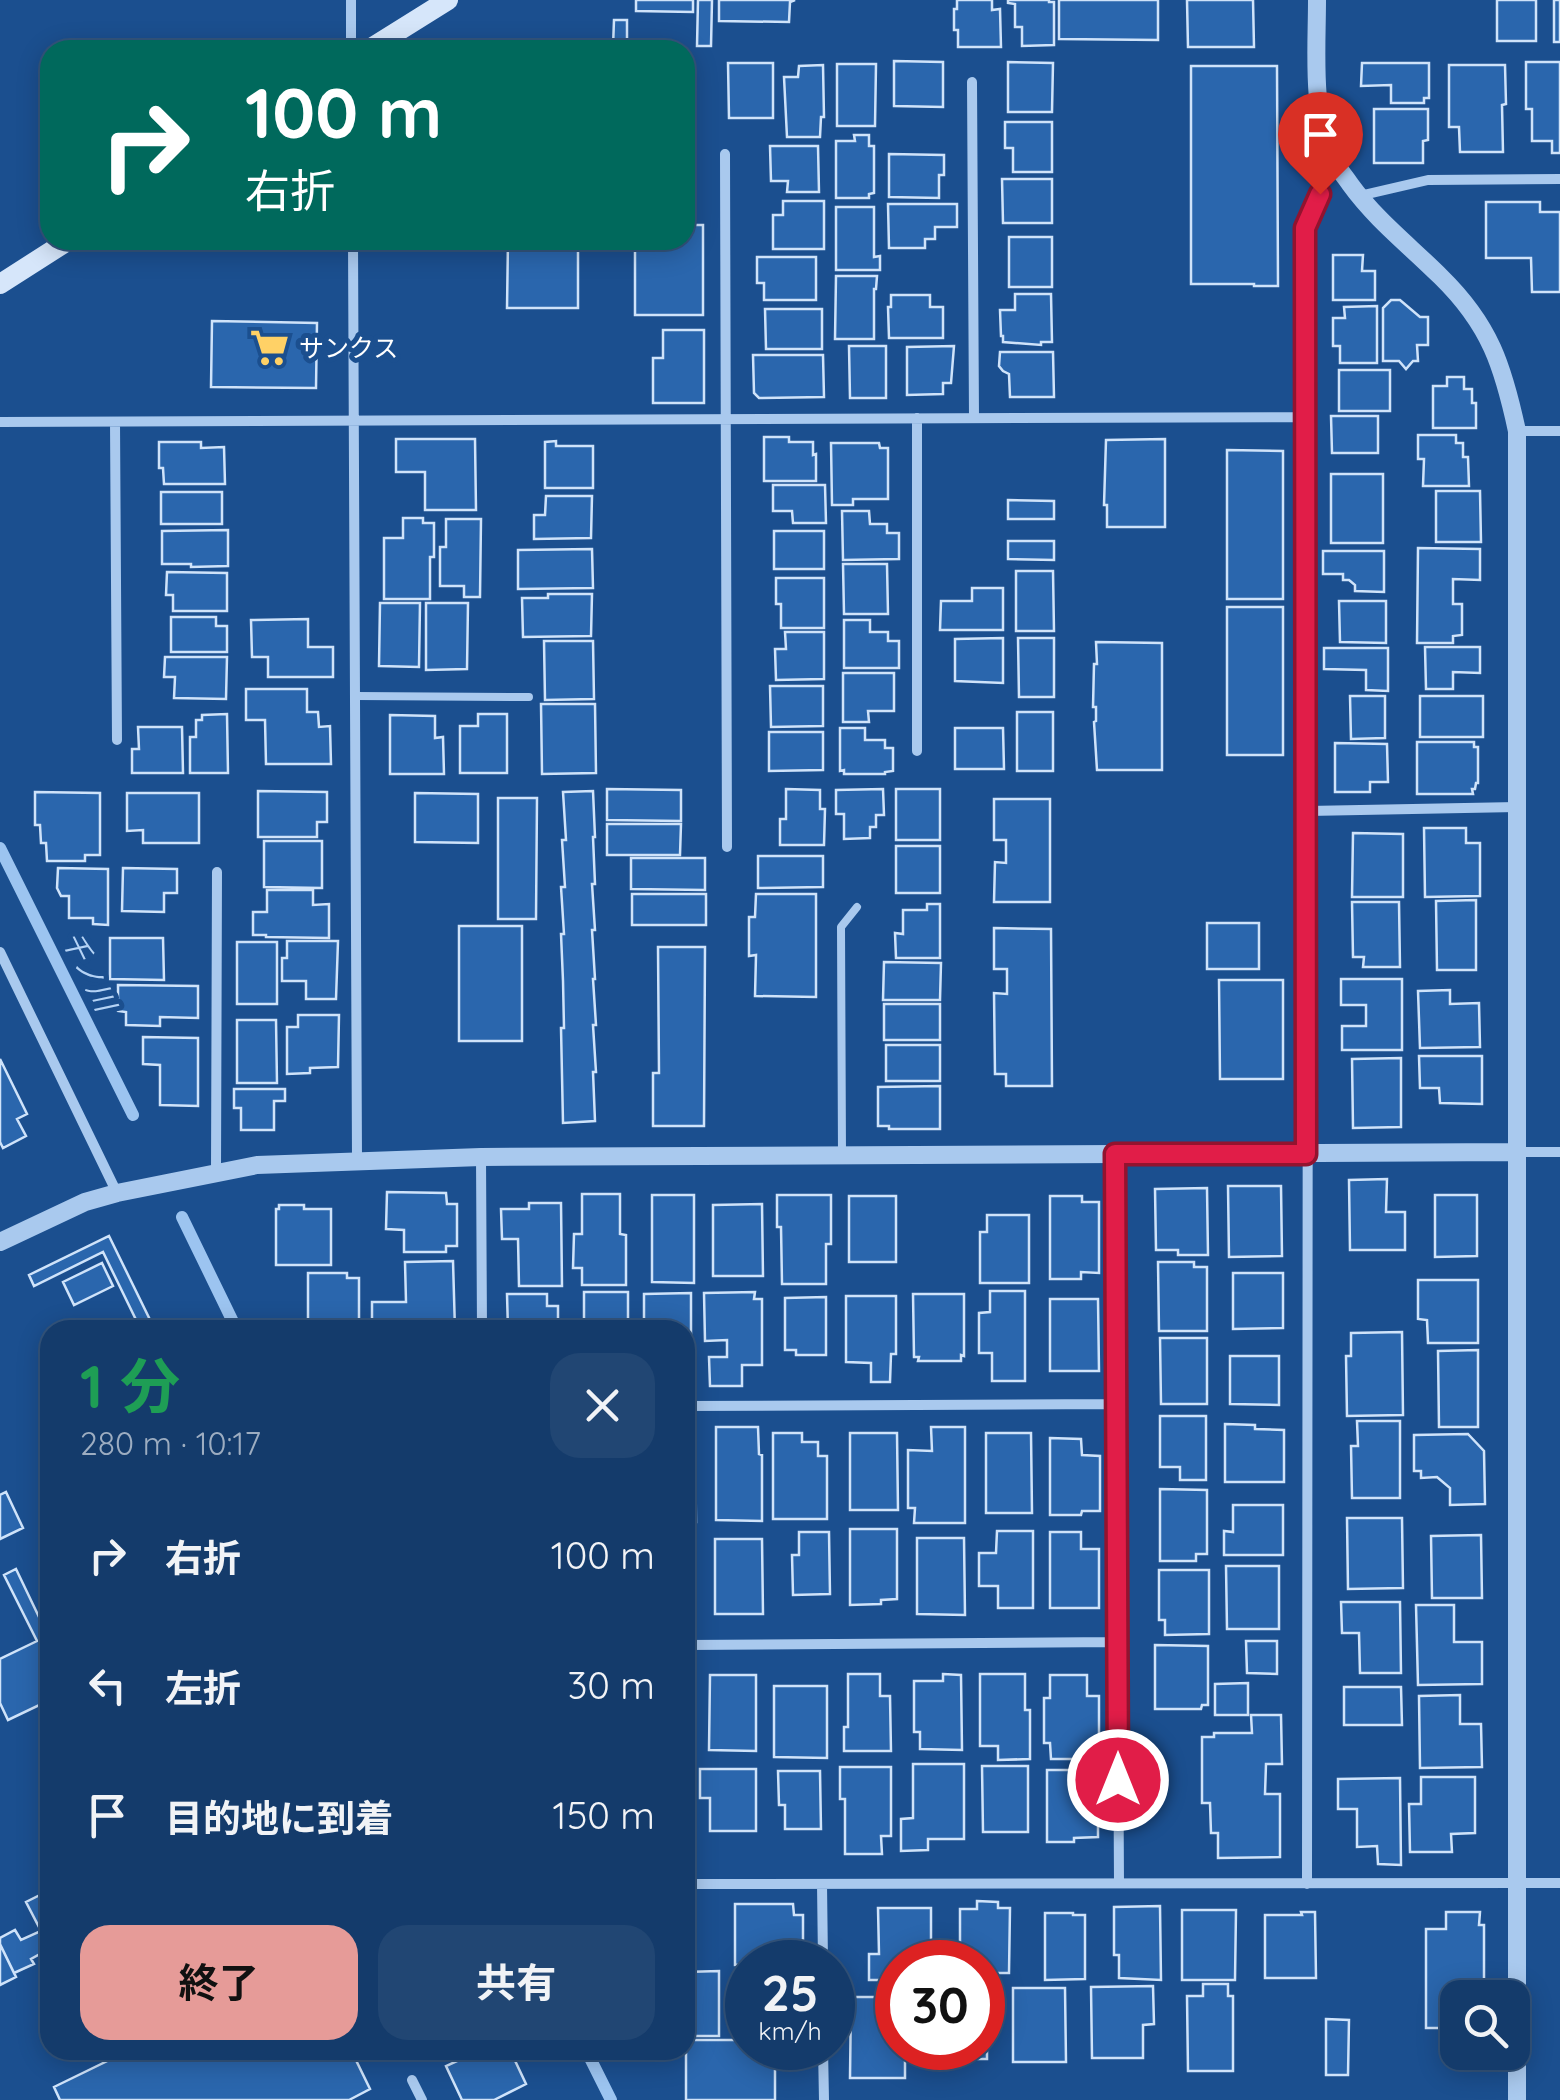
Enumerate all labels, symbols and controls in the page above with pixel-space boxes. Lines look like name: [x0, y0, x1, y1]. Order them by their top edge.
text: 100 m: [245, 68, 442, 156]
icon: right: [80, 80, 210, 210]
pin: [1278, 92, 1363, 195]
icon: arrive: [1293, 107, 1348, 162]
text: 右折: [245, 162, 335, 218]
supermarket icon: サンクス: [248, 327, 290, 369]
place label: サンクス: [299, 332, 398, 363]
water label: 千ノ川: [55, 925, 125, 1019]
text: 1 分: [80, 1348, 180, 1423]
button: close: [550, 1353, 655, 1458]
text: 280 m · 10:17: [80, 1423, 261, 1463]
icon: right: [80, 1528, 135, 1583]
text: 100 m: [551, 1531, 655, 1579]
text: 右折: [165, 1534, 241, 1582]
icon: left: [80, 1658, 135, 1713]
text: 30 m: [567, 1661, 655, 1709]
text: 左折: [165, 1664, 241, 1712]
position arrow: [1066, 1728, 1170, 1832]
icon: arrive: [80, 1788, 135, 1843]
text: 150 m: [553, 1791, 655, 1839]
text: 目的地に到着: [165, 1794, 393, 1842]
button: 終了: [80, 1925, 358, 2040]
button: 共有: [378, 1925, 655, 2040]
speed limit sign: 30: [875, 1940, 1005, 2070]
text: 25: [761, 1961, 819, 2024]
map controls: [1440, 1980, 1530, 2070]
button: search: [1440, 1980, 1530, 2070]
text: km/h: [758, 2015, 822, 2046]

